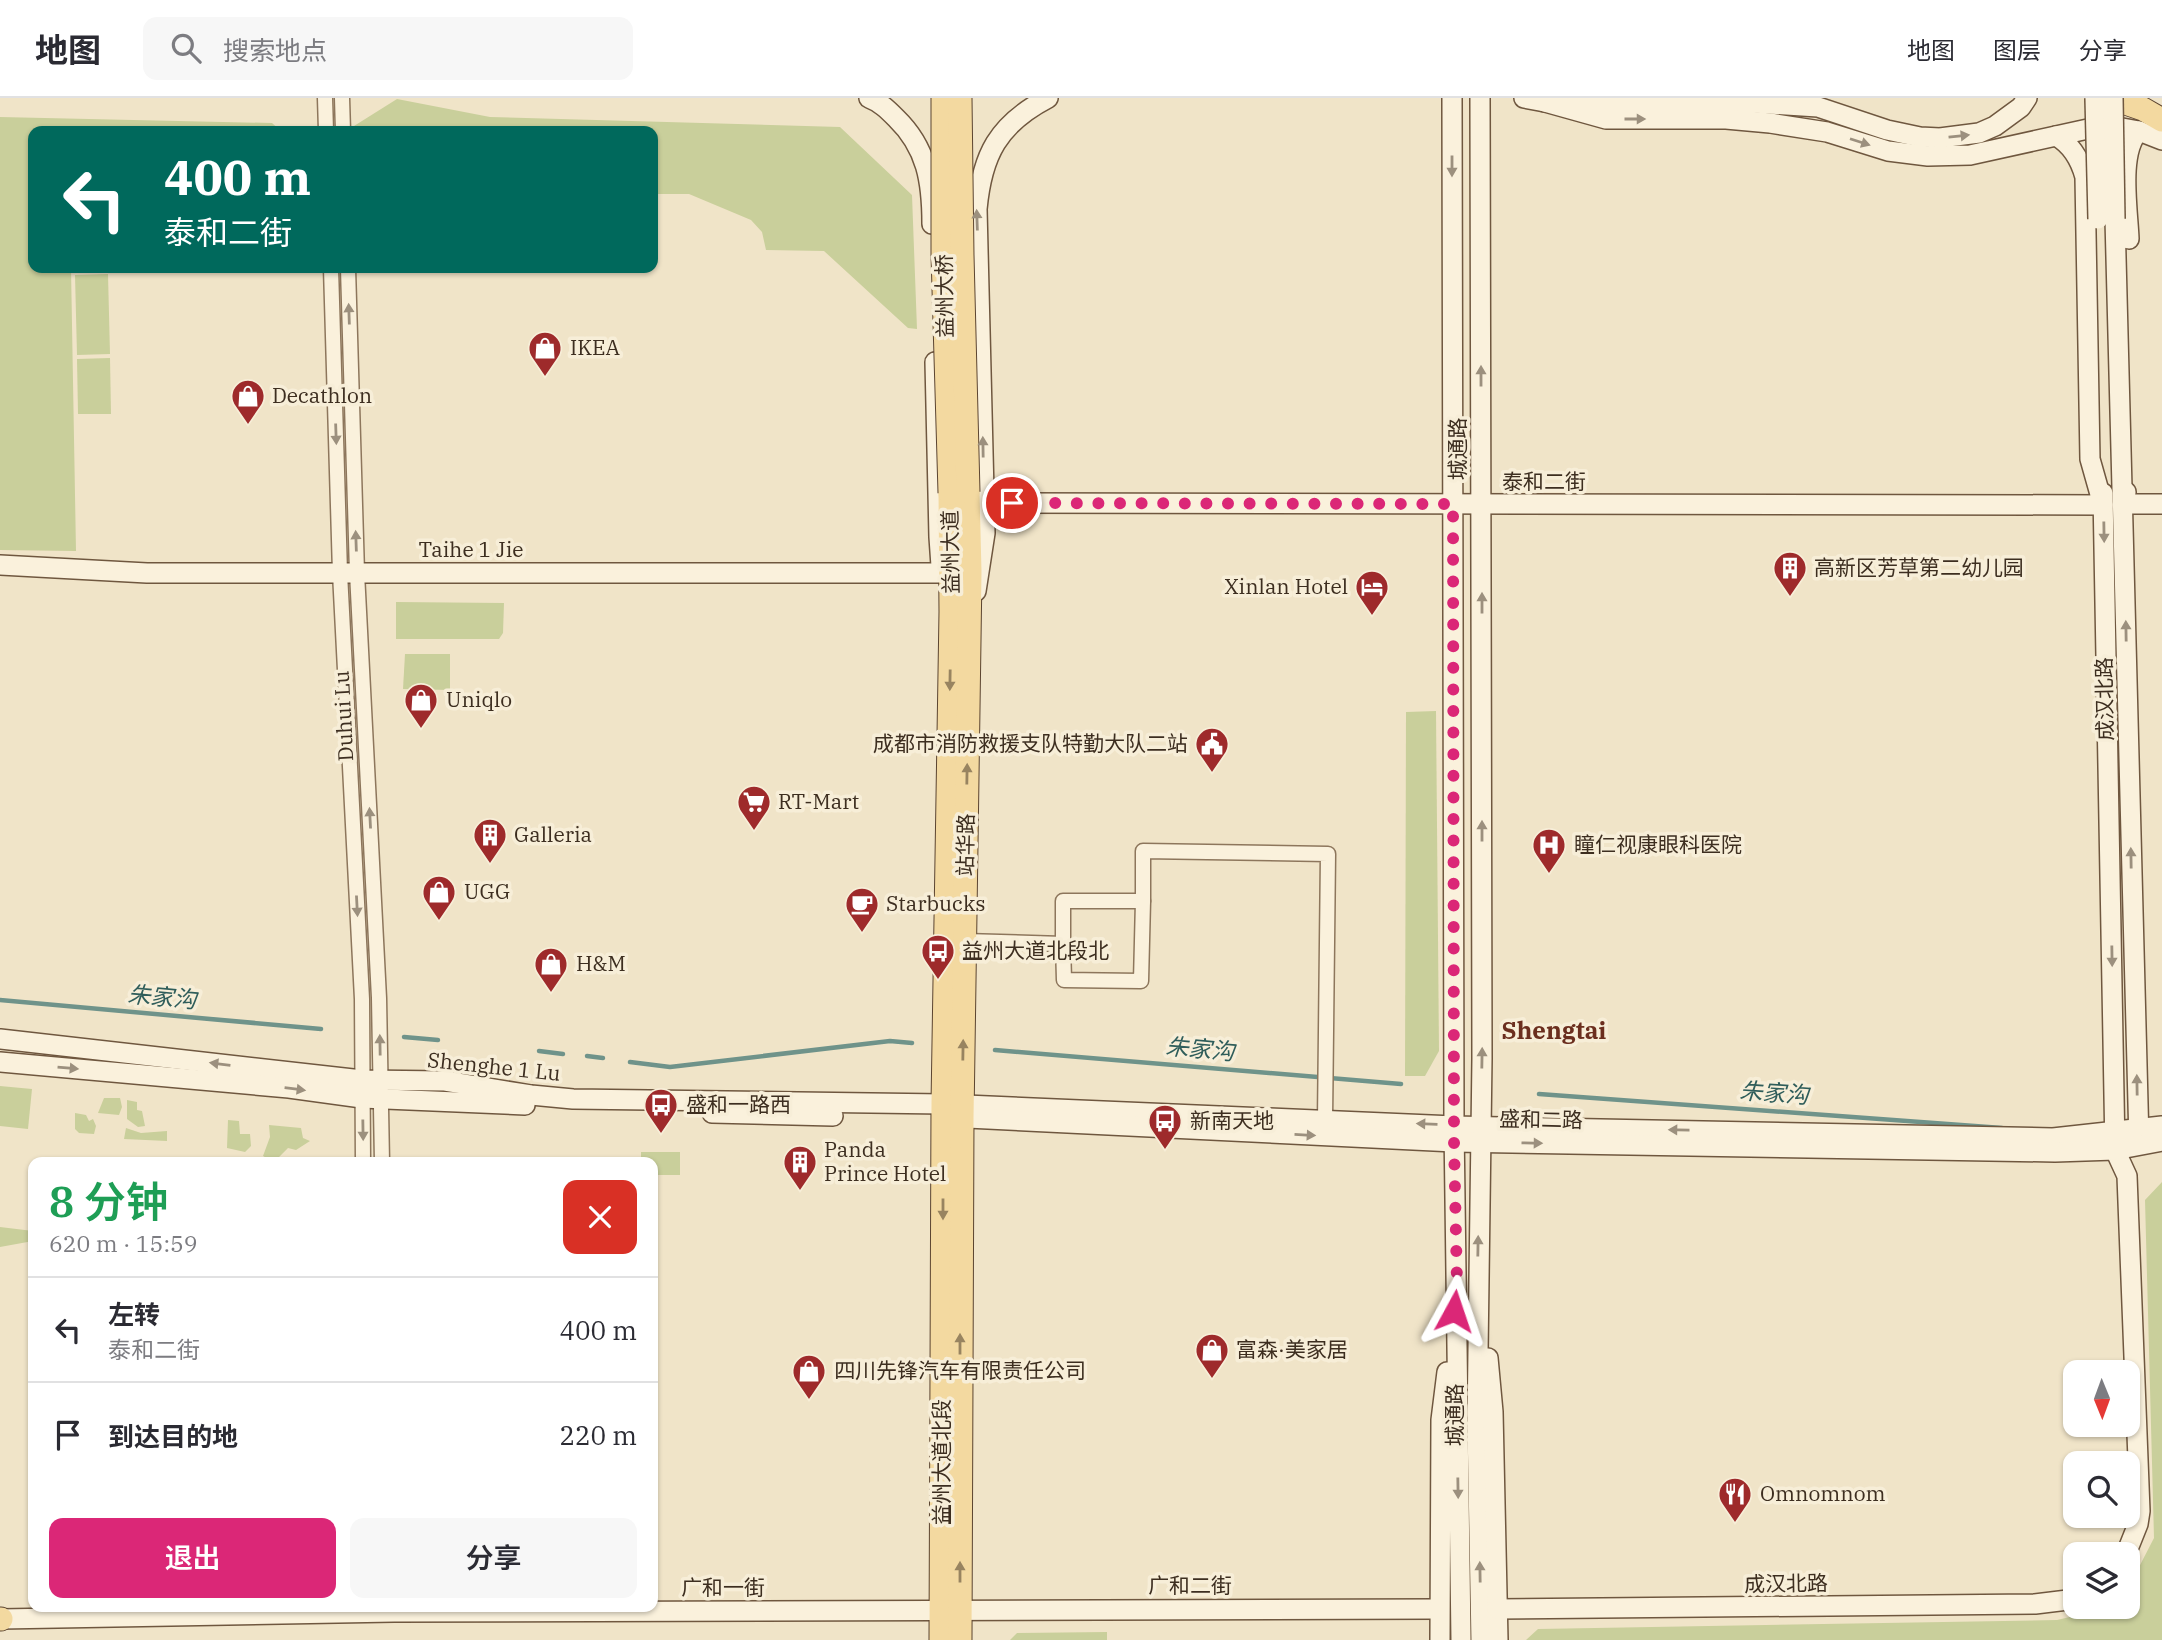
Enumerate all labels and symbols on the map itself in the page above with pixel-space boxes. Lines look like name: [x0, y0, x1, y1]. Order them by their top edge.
one-way arrow: [1624, 113, 1646, 125]
one-way arrow: [1948, 130, 1970, 141]
one-way arrow: [1850, 137, 1871, 148]
one-way arrow: [1446, 155, 1458, 177]
one-way arrow: [972, 209, 983, 231]
street label: 益州大桥: [929, 254, 959, 338]
one-way arrow: [344, 303, 355, 325]
shop icon: IKEA: [526, 329, 564, 378]
place label: IKEA: [570, 333, 621, 361]
one-way arrow: [1475, 364, 1487, 386]
shop icon: Decathlon: [229, 377, 267, 426]
place label: Decathlon: [272, 381, 372, 409]
street label: 城通路: [1443, 418, 1471, 481]
one-way arrow: [330, 423, 341, 445]
one-way arrow: [977, 436, 989, 458]
street label: 泰和二街: [1502, 467, 1586, 495]
pin: [982, 473, 1042, 533]
street label: 益州大道: [935, 510, 965, 594]
one-way arrow: [2098, 522, 2110, 544]
one-way arrow: [351, 530, 362, 552]
street label: Taihe 1 Jie: [418, 535, 524, 563]
building icon: 高新区芳草第二幼儿园: [1771, 549, 1809, 598]
place label: 高新区芳草第二幼儿园: [1814, 553, 2024, 581]
hotel icon: Xinlan Hotel: [1353, 568, 1391, 617]
place label: Xinlan Hotel: [1225, 572, 1348, 600]
one-way arrow: [1476, 592, 1488, 614]
one-way arrow: [2120, 619, 2132, 641]
street label: 成汉北路: [2089, 657, 2119, 741]
one-way arrow: [944, 669, 956, 691]
street label: Duhui Lu: [327, 670, 359, 762]
shop icon: Uniqlo: [402, 681, 440, 730]
place label: Uniqlo: [446, 685, 512, 713]
public building icon: 成都市消防救援支队特勤大队二站: [1193, 725, 1231, 774]
place label: 成都市消防救援支队特勤大队二站: [873, 729, 1188, 757]
one-way arrow: [961, 762, 973, 784]
supermarket icon: RT-Mart: [735, 783, 773, 832]
place label: RT-Mart: [778, 787, 859, 815]
one-way arrow: [364, 806, 375, 828]
street label: 站华路: [950, 813, 980, 877]
building icon: Galleria: [471, 816, 509, 865]
one-way arrow: [1476, 819, 1488, 841]
place label: Galleria: [514, 820, 592, 848]
hospital icon: 瞳仁视康眼科医院: [1530, 826, 1568, 875]
place label: 瞳仁视康眼科医院: [1574, 830, 1742, 858]
one-way arrow: [2126, 847, 2137, 869]
shop icon: UGG: [420, 873, 458, 922]
place label: UGG: [464, 877, 510, 905]
cafe icon: Starbucks: [843, 885, 881, 934]
place label: Starbucks: [886, 889, 985, 917]
one-way arrow: [352, 895, 363, 917]
bus stop icon: 益州大道北段北: [919, 932, 957, 981]
place label: 益州大道北段北: [962, 936, 1109, 964]
shop icon: H&M: [532, 945, 570, 994]
one-way arrow: [2106, 945, 2118, 967]
place label: H&M: [576, 949, 626, 977]
water label: 朱家沟: [126, 978, 201, 1014]
district label: Shengtai: [1502, 1014, 1606, 1046]
water label: 朱家沟: [1164, 1030, 1239, 1066]
one-way arrow: [374, 1034, 386, 1056]
one-way arrow: [958, 1039, 969, 1061]
street label: Shenghe 1 Lu: [426, 1045, 562, 1087]
one-way arrow: [1476, 1047, 1488, 1069]
one-way arrow: [208, 1058, 230, 1069]
one-way arrow: [57, 1063, 79, 1074]
one-way arrow: [2131, 1074, 2143, 1096]
water label: 朱家沟: [1739, 1075, 1813, 1110]
one-way arrow: [284, 1083, 306, 1094]
bus stop icon: 盛和一路西: [642, 1086, 680, 1135]
place label: 盛和一路西: [686, 1090, 791, 1118]
bus stop icon: 新南天地: [1146, 1102, 1184, 1151]
street label: 盛和二路: [1499, 1104, 1583, 1134]
place label: 新南天地: [1190, 1106, 1274, 1134]
one-way arrow: [357, 1119, 368, 1141]
one-way arrow: [1415, 1119, 1437, 1130]
one-way arrow: [1667, 1124, 1689, 1136]
one-way arrow: [1294, 1129, 1316, 1140]
place label: Panda Prince Hotel: [824, 1135, 946, 1187]
one-way arrow: [1522, 1137, 1544, 1149]
building icon: Panda Prince Hotel: [781, 1143, 819, 1192]
one-way arrow: [937, 1199, 949, 1221]
one-way arrow: [1472, 1235, 1484, 1257]
position arrow: [1417, 1274, 1491, 1348]
shop icon: 富森·美家居: [1193, 1331, 1231, 1380]
one-way arrow: [954, 1333, 966, 1355]
place label: 富森·美家居: [1236, 1335, 1348, 1363]
shop icon: 四川先锋汽车有限责任公司: [790, 1352, 828, 1401]
place label: 四川先锋汽车有限责任公司: [834, 1356, 1086, 1384]
north arrow: [2063, 1360, 2140, 1437]
street label: 城通路: [1440, 1384, 1468, 1447]
street label: 益州大道北段: [927, 1399, 955, 1525]
restaurant icon: Omnomnom: [1716, 1475, 1754, 1524]
one-way arrow: [1452, 1477, 1464, 1499]
place label: Omnomnom: [1760, 1479, 1886, 1507]
one-way arrow: [954, 1561, 966, 1583]
one-way arrow: [1474, 1561, 1485, 1583]
street label: 成汉北路: [1744, 1568, 1828, 1598]
street label: 广和二街: [1148, 1571, 1232, 1599]
street label: 广和一街: [681, 1573, 765, 1601]

